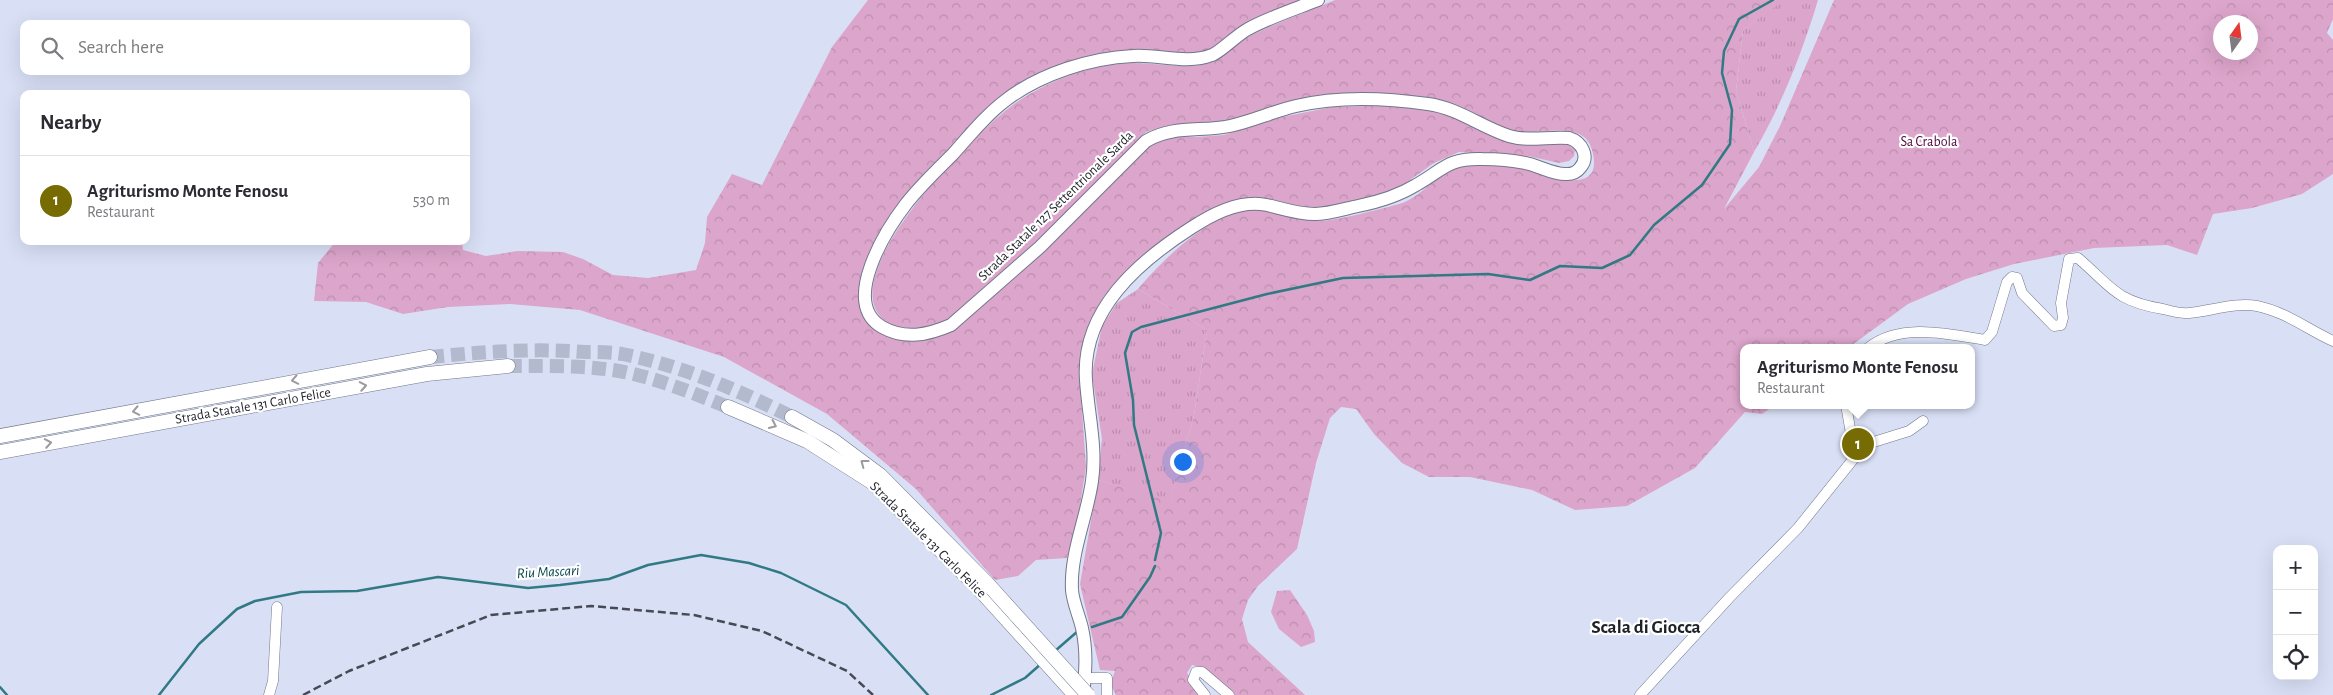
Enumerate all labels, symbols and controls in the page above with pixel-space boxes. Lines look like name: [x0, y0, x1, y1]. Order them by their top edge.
north arrow: [2213, 15, 2258, 60]
search box: [20, 20, 470, 75]
icon: search: [38, 34, 66, 62]
text: Search here: [78, 38, 164, 57]
text: Nearby: [40, 112, 101, 133]
street label: Strada Statale 127 Settentrionale Sarda: [976, 128, 1136, 284]
park label: Sa Crabola: [1901, 135, 1958, 149]
text: Agriturismo Monte Fenosu: [87, 182, 288, 201]
text: 1: [53, 192, 59, 208]
text: 530 m: [413, 192, 450, 208]
text: Restaurant: [87, 204, 155, 220]
popup: [1740, 344, 1975, 409]
text: Agriturismo Monte Fenosu: [1757, 358, 1958, 377]
one-way arrow: [291, 374, 300, 385]
text: Restaurant: [1757, 380, 1825, 396]
one-way arrow: [358, 381, 367, 391]
street label: Strada Statale 131 Carlo Felice: [174, 385, 332, 427]
one-way arrow: [131, 405, 140, 415]
one-way arrow: [768, 419, 777, 429]
pin: 1: [1842, 425, 1874, 463]
one-way arrow: [43, 438, 52, 449]
your location: [1170, 449, 1196, 475]
one-way arrow: [861, 461, 870, 469]
street label: Strada Statale 131 Carlo Felice: [867, 479, 989, 601]
map controls: [2273, 545, 2318, 680]
button: +: [2273, 545, 2318, 590]
water label: Riu Mascari: [516, 563, 580, 581]
button: −: [2273, 590, 2318, 635]
district label: Scala di Giocca: [1591, 618, 1701, 637]
button: locate: [2273, 635, 2318, 680]

